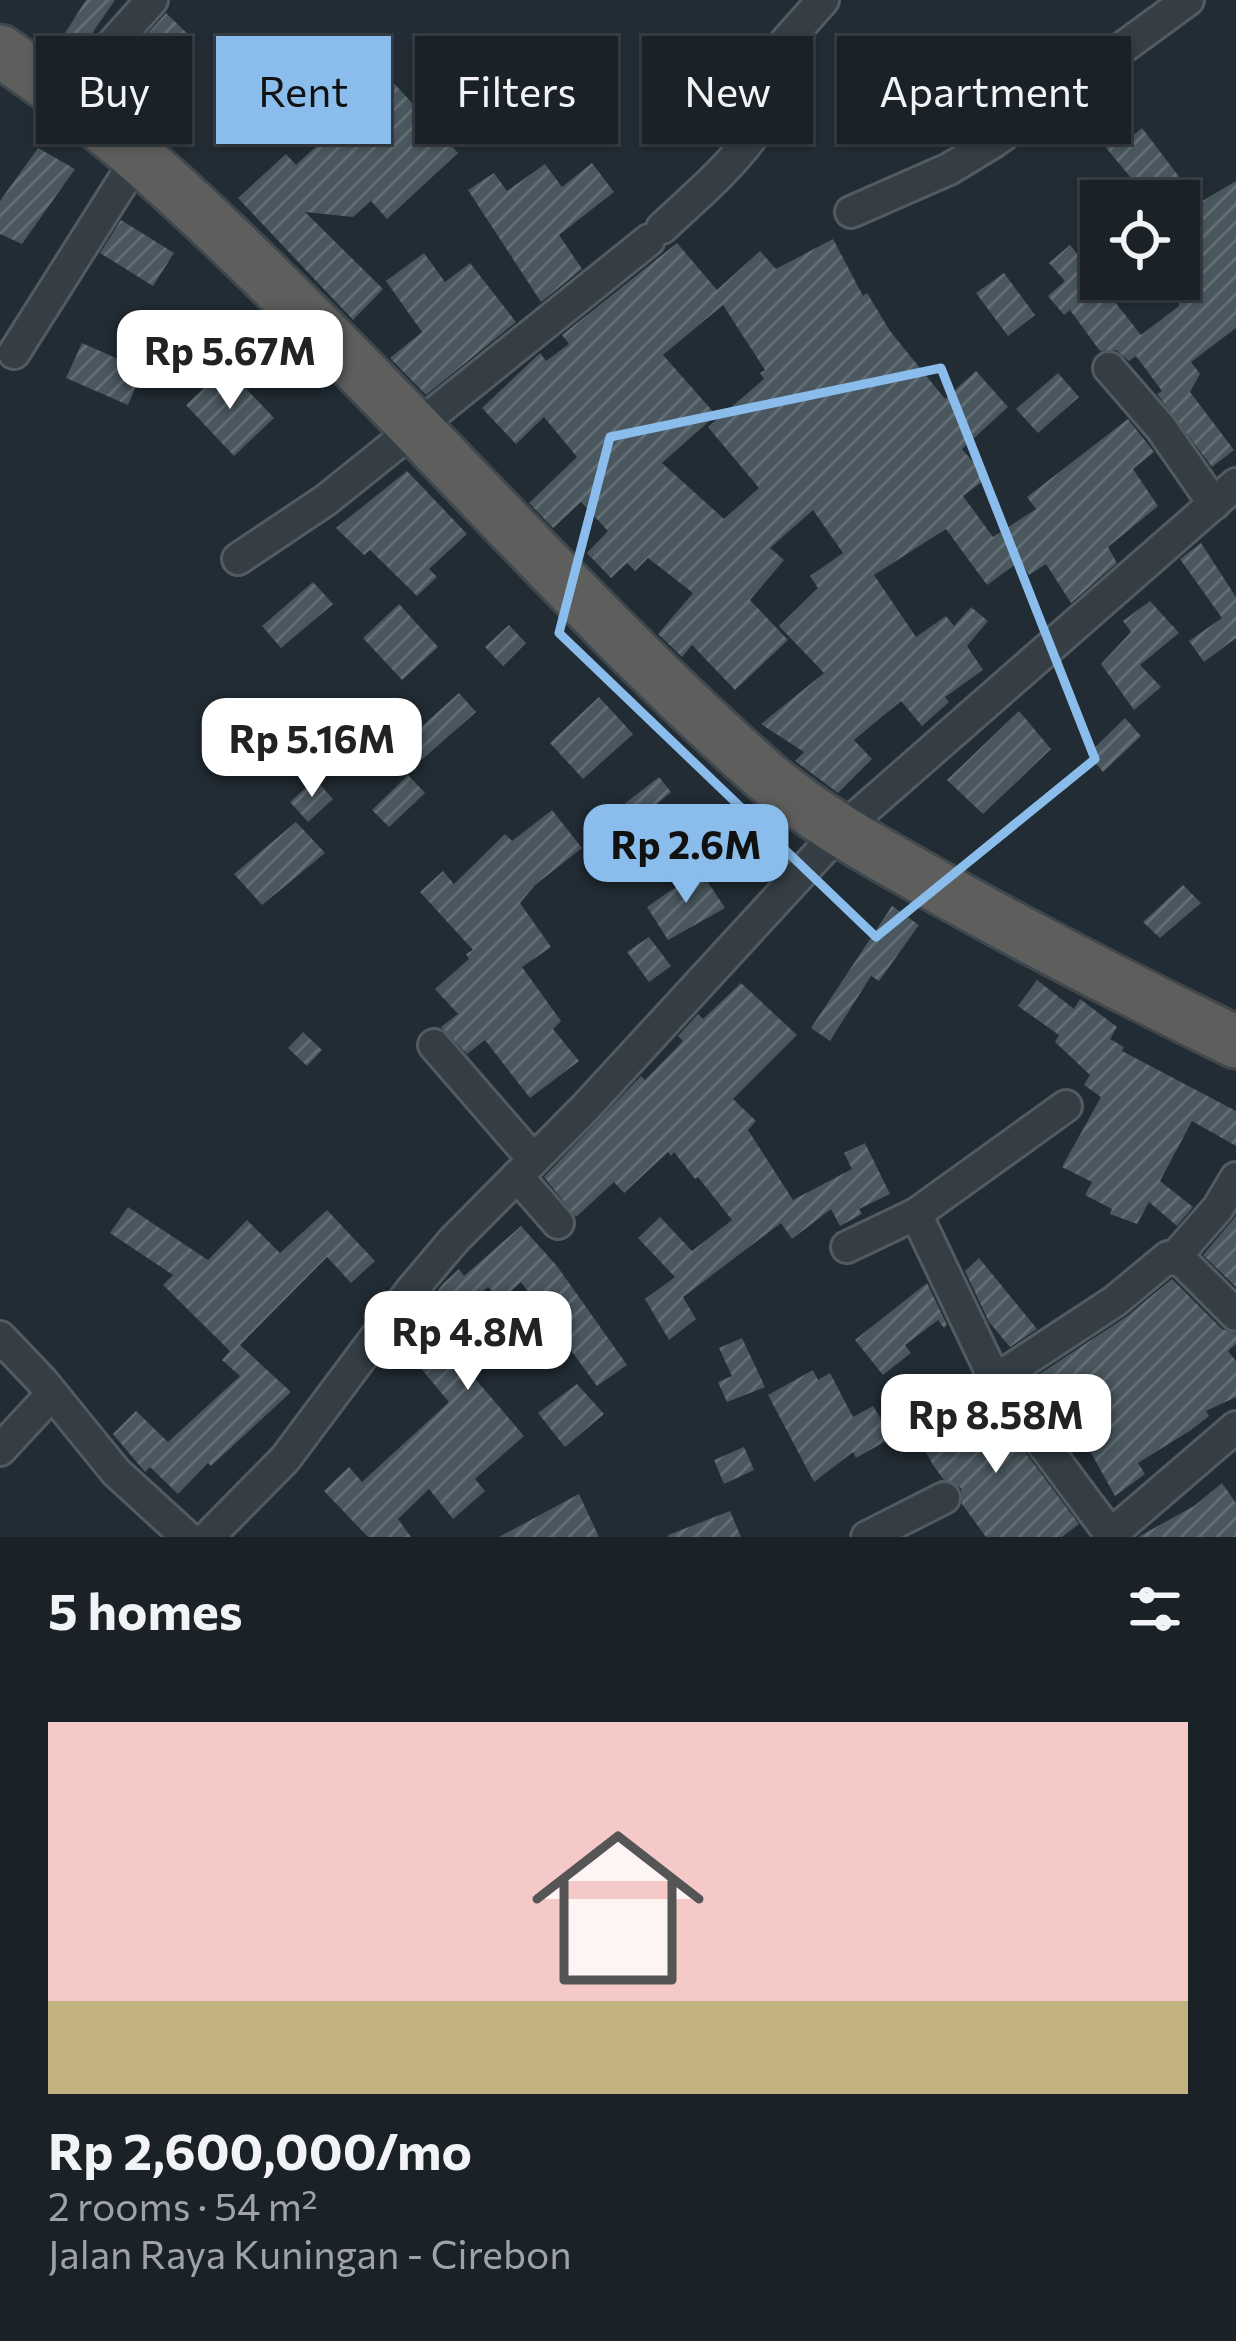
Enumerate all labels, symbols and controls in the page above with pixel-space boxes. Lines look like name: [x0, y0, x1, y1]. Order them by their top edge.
chip: Buy: [36, 36, 192, 144]
chip: Rent: [216, 36, 391, 144]
chip: Filters: [415, 36, 618, 144]
chip: New: [642, 36, 813, 144]
chip: Apartment: [837, 36, 1131, 144]
map controls: [1080, 180, 1200, 300]
button: locate: [1080, 180, 1200, 300]
pin: Rp 5.67M: [106, 310, 354, 412]
text: Rp 5.67M: [144, 325, 316, 373]
pin: Rp 5.16M: [188, 698, 436, 800]
text: Rp 5.16M: [229, 713, 395, 761]
pin: Rp 2.6M: [575, 804, 797, 906]
text: Rp 2.6M: [610, 819, 762, 867]
pin: Rp 4.8M: [357, 1291, 579, 1393]
text: Rp 4.8M: [392, 1306, 544, 1354]
pin: Rp 8.58M: [872, 1374, 1120, 1476]
text: Rp 8.58M: [908, 1389, 1084, 1437]
icon: filters: [1122, 1576, 1188, 1642]
text: 5 homes: [48, 1578, 243, 1641]
icon: home: [510, 1800, 726, 2016]
text: Rp 2,600,000/mo: [48, 2118, 472, 2181]
text: 2 rooms · 54 m²: [48, 2181, 318, 2229]
text: Jalan Raya Kuningan - Cirebon: [48, 2229, 572, 2277]

